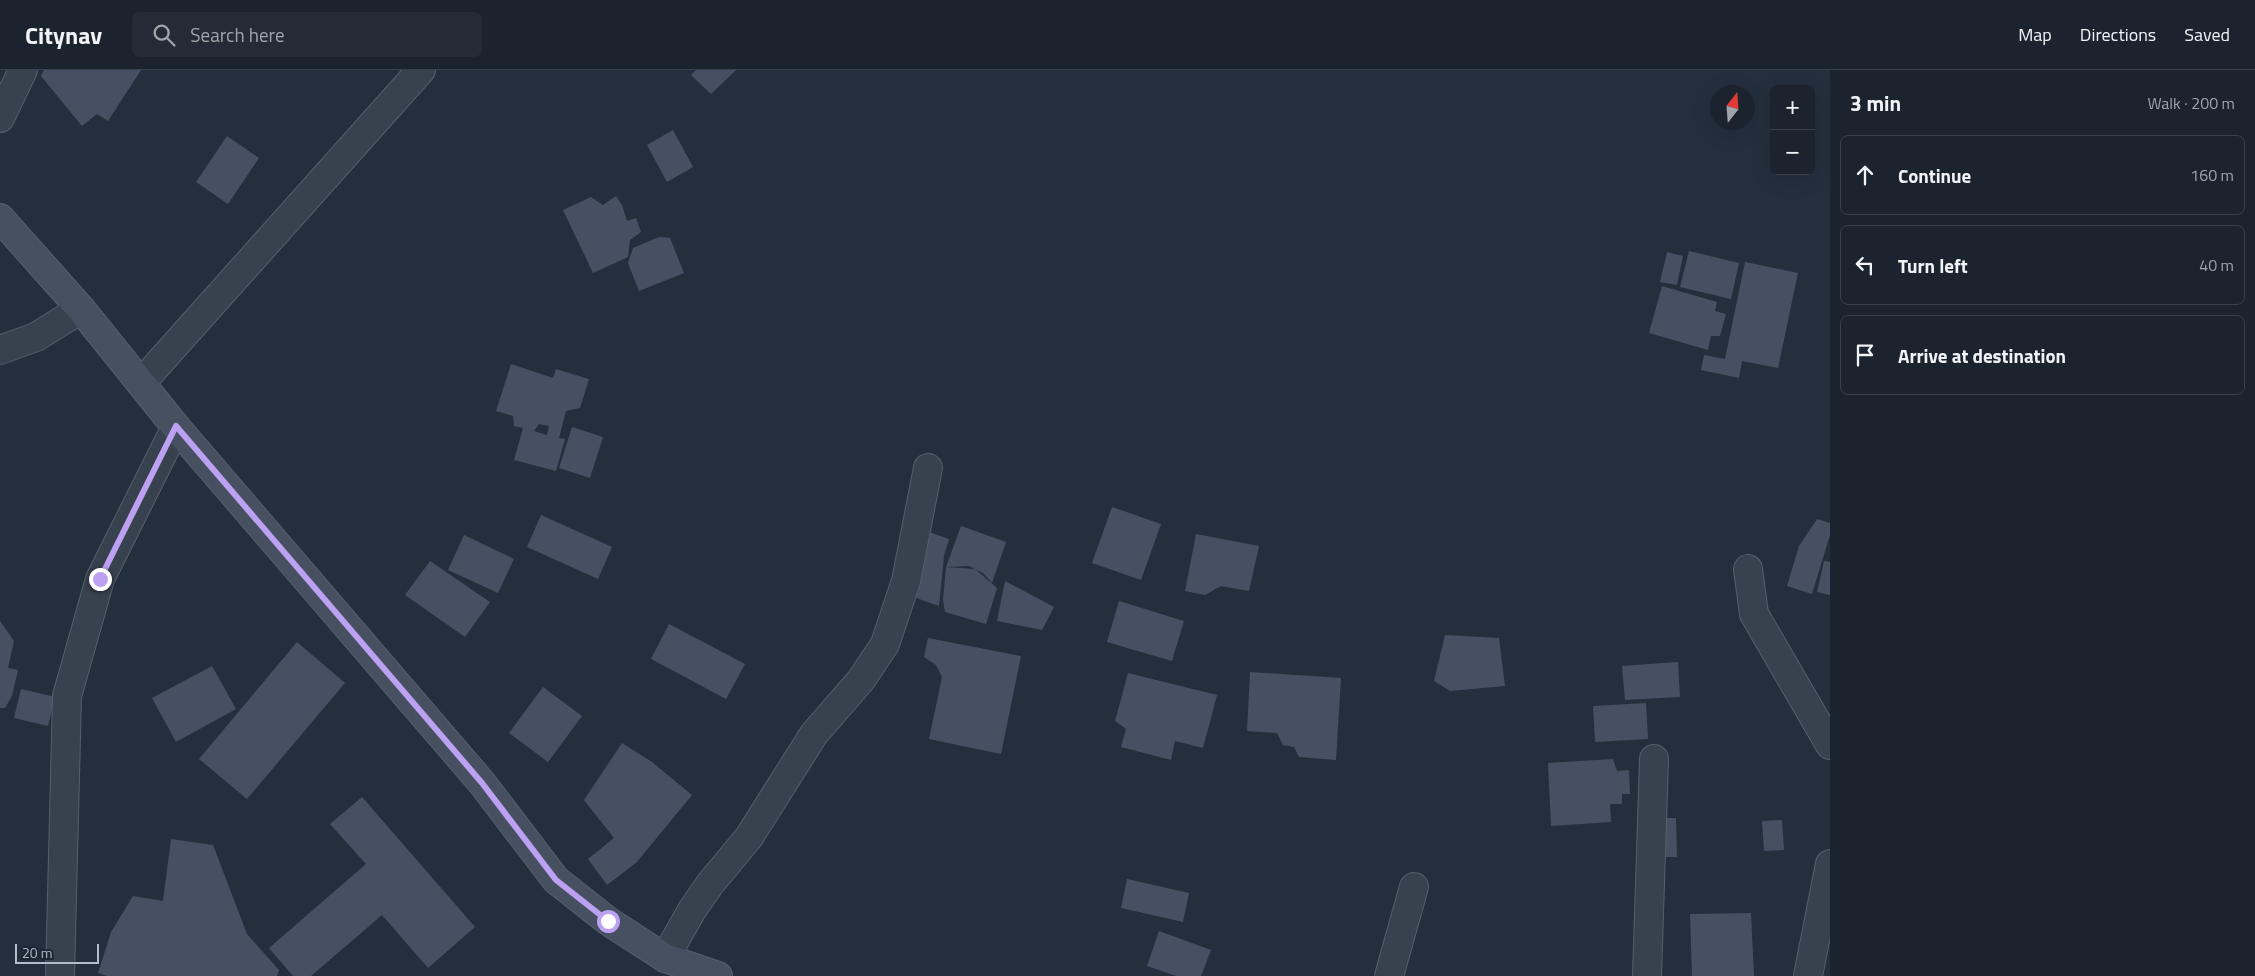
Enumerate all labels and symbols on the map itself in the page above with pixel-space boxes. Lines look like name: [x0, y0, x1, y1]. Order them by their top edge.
north arrow: [1710, 85, 1755, 130]
route end: [89, 568, 112, 591]
route start: [597, 910, 620, 933]
scale bar: [15, 941, 99, 964]

